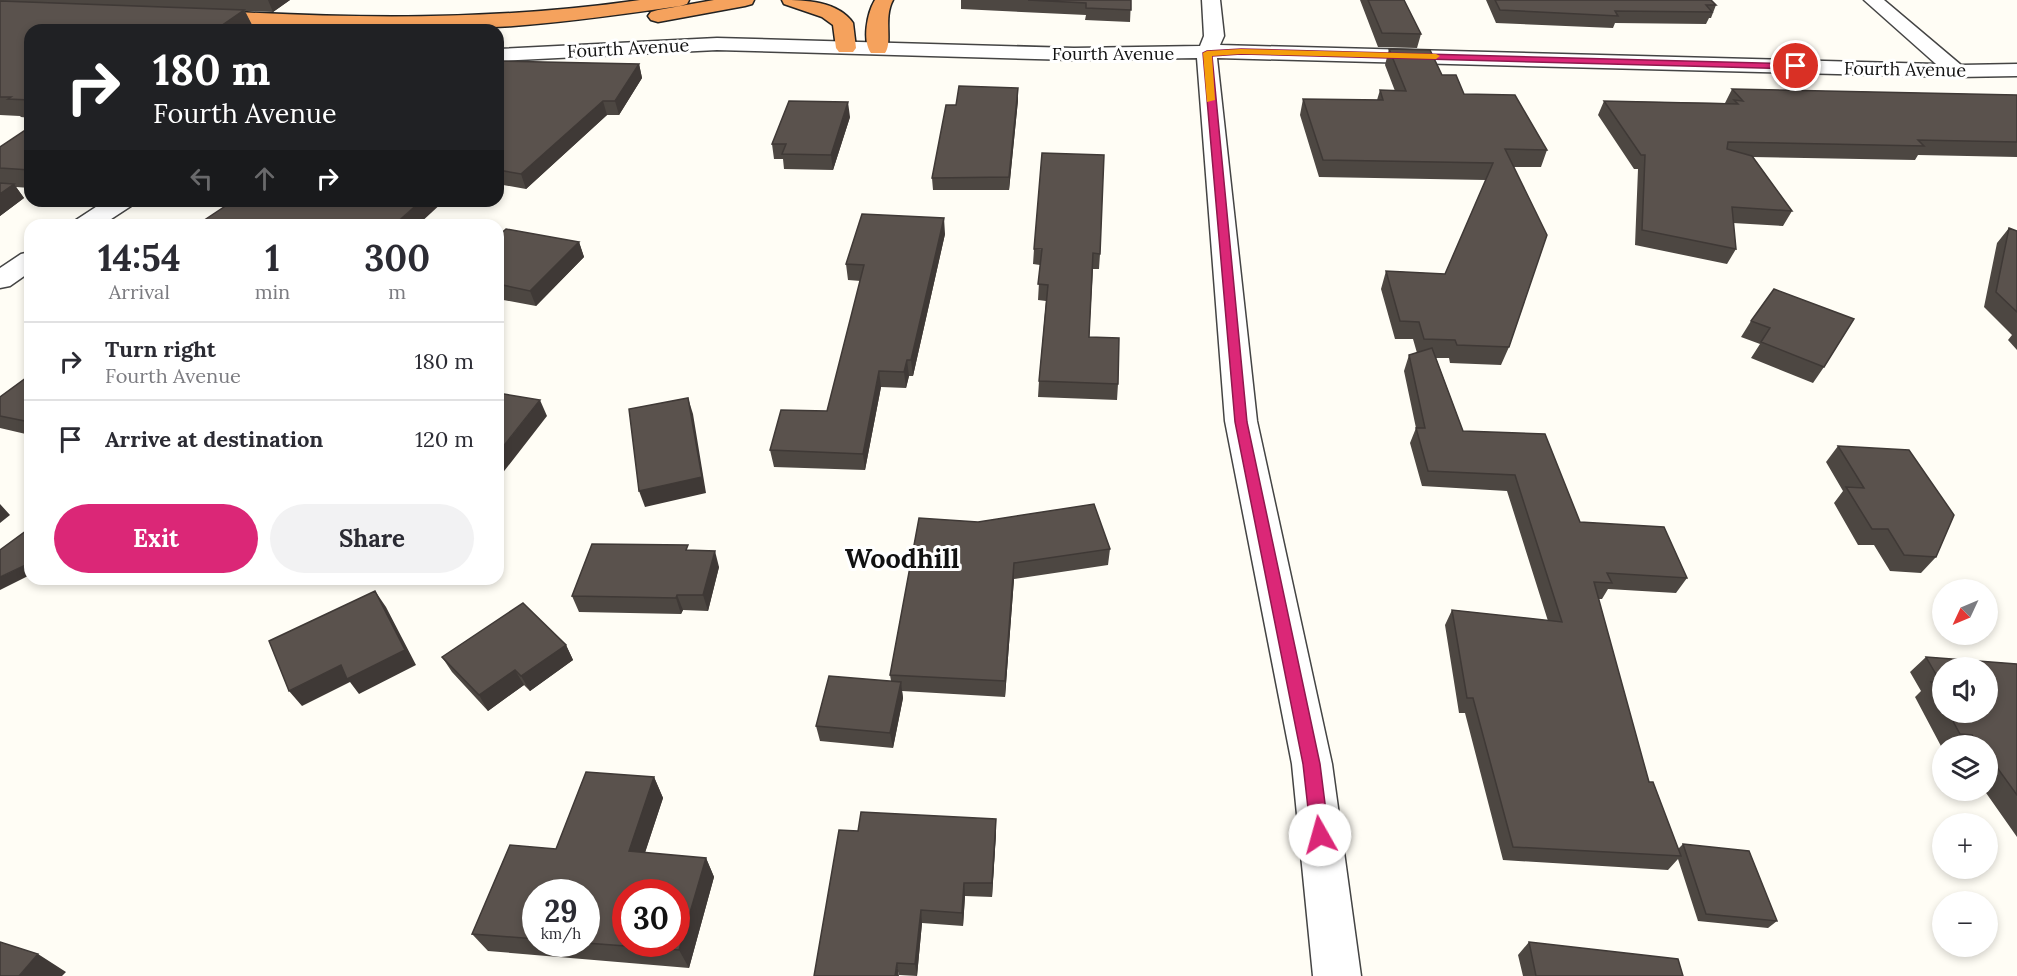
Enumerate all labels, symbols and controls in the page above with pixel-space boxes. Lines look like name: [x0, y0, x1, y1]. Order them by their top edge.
street label: Fourth Avenue: [566, 33, 690, 63]
pin: [1770, 40, 1821, 91]
street label: Fourth Avenue: [1052, 42, 1174, 65]
text: 180 m: [153, 43, 270, 97]
icon: right: [54, 48, 132, 126]
icon: arrive: [1779, 49, 1812, 82]
street label: Fourth Avenue: [1844, 56, 1967, 82]
text: Fourth Avenue: [153, 96, 337, 130]
icon: left: [185, 162, 218, 195]
icon: ahead: [248, 162, 281, 195]
icon: right: [311, 162, 344, 195]
text: 14:54: [98, 235, 181, 281]
text: 1: [265, 235, 280, 281]
text: 300: [364, 235, 430, 281]
text: Arrival: [109, 279, 170, 304]
text: min: [255, 279, 290, 304]
text: m: [388, 279, 406, 304]
text: Turn right: [105, 335, 216, 363]
icon: right: [54, 345, 87, 378]
text: 180 m: [415, 347, 474, 375]
text: Fourth Avenue: [105, 363, 241, 388]
icon: arrive: [54, 423, 87, 456]
text: Arrive at destination: [105, 425, 323, 453]
text: 120 m: [415, 425, 474, 453]
button: Exit: [54, 504, 258, 573]
button: Share: [270, 504, 474, 573]
district label: Woodhill: [845, 541, 959, 575]
north arrow: [1932, 579, 1998, 645]
map controls: [1932, 579, 1998, 957]
button: sound: [1932, 657, 1998, 723]
button: layers: [1932, 735, 1998, 801]
position arrow: [1288, 803, 1352, 867]
button: +: [1932, 813, 1998, 879]
speed limit sign: 30: [612, 879, 690, 957]
button: −: [1932, 891, 1998, 957]
text: 29: [544, 892, 578, 930]
text: km/h: [541, 924, 581, 943]

